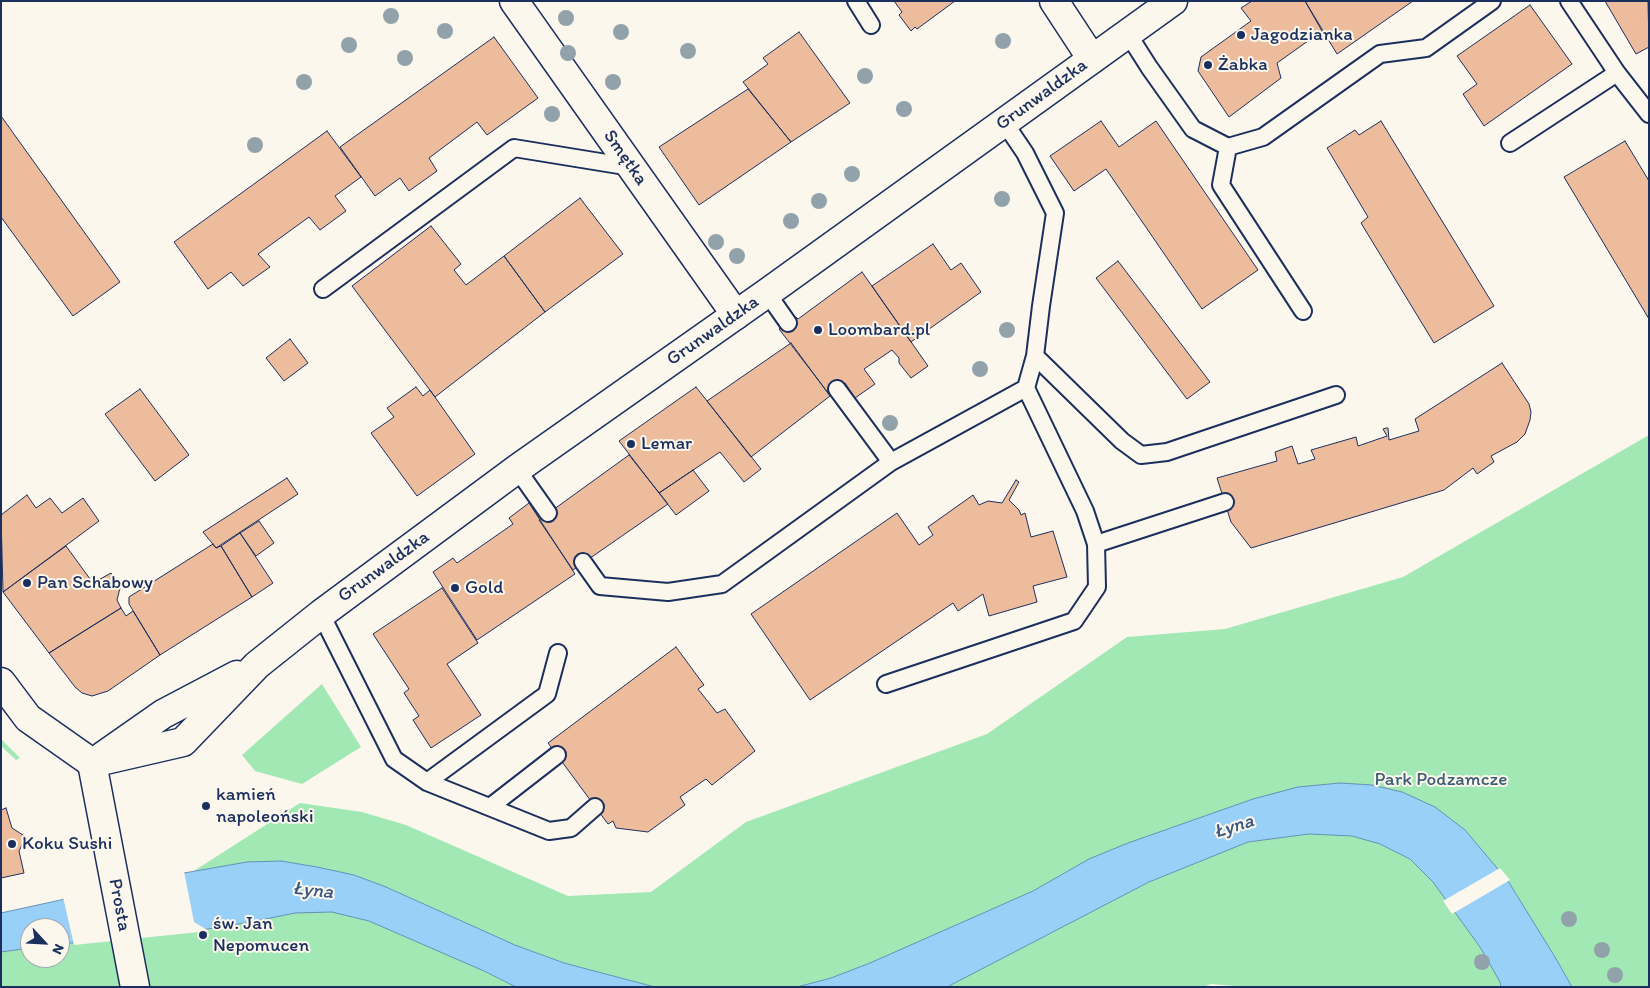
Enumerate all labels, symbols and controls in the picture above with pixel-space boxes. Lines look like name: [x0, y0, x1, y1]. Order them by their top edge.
place label: Jagodzianka: [1251, 24, 1353, 46]
marker: Jagodzianka: [1235, 29, 1247, 41]
street label: Grunwaldzka: [992, 54, 1092, 136]
place label: Żabka: [1218, 54, 1268, 76]
marker: Żabka: [1202, 59, 1214, 71]
street label: Smętka: [598, 126, 652, 190]
street label: Grunwaldzka: [662, 291, 764, 371]
place label: Loombard.pl: [828, 319, 930, 341]
marker: Loombard.pl: [812, 324, 824, 336]
place label: Lemar: [641, 433, 692, 455]
marker: Lemar: [625, 438, 637, 450]
street label: Grunwaldzka: [334, 526, 434, 608]
place label: Pan Schabowy: [37, 572, 153, 594]
marker: Pan Schabowy: [21, 577, 33, 589]
place label: Gold: [465, 577, 503, 599]
marker: Gold: [449, 582, 461, 594]
park label: Park Podzamcze: [1375, 769, 1507, 791]
place label: kamień napoleoński: [216, 784, 314, 828]
marker: kamień napoleoński: [200, 800, 212, 812]
water label: Łyna: [1211, 809, 1257, 845]
place label: Koku Sushi: [22, 833, 112, 855]
marker: Koku Sushi: [6, 838, 18, 850]
street label: Prosta: [103, 877, 135, 933]
water label: Łyna: [292, 877, 334, 905]
place label: św. Jan Nepomucen: [213, 913, 309, 957]
north arrow: [20, 918, 70, 968]
marker: św. Jan Nepomucen: [197, 929, 209, 941]
text: N: [48, 941, 68, 957]

